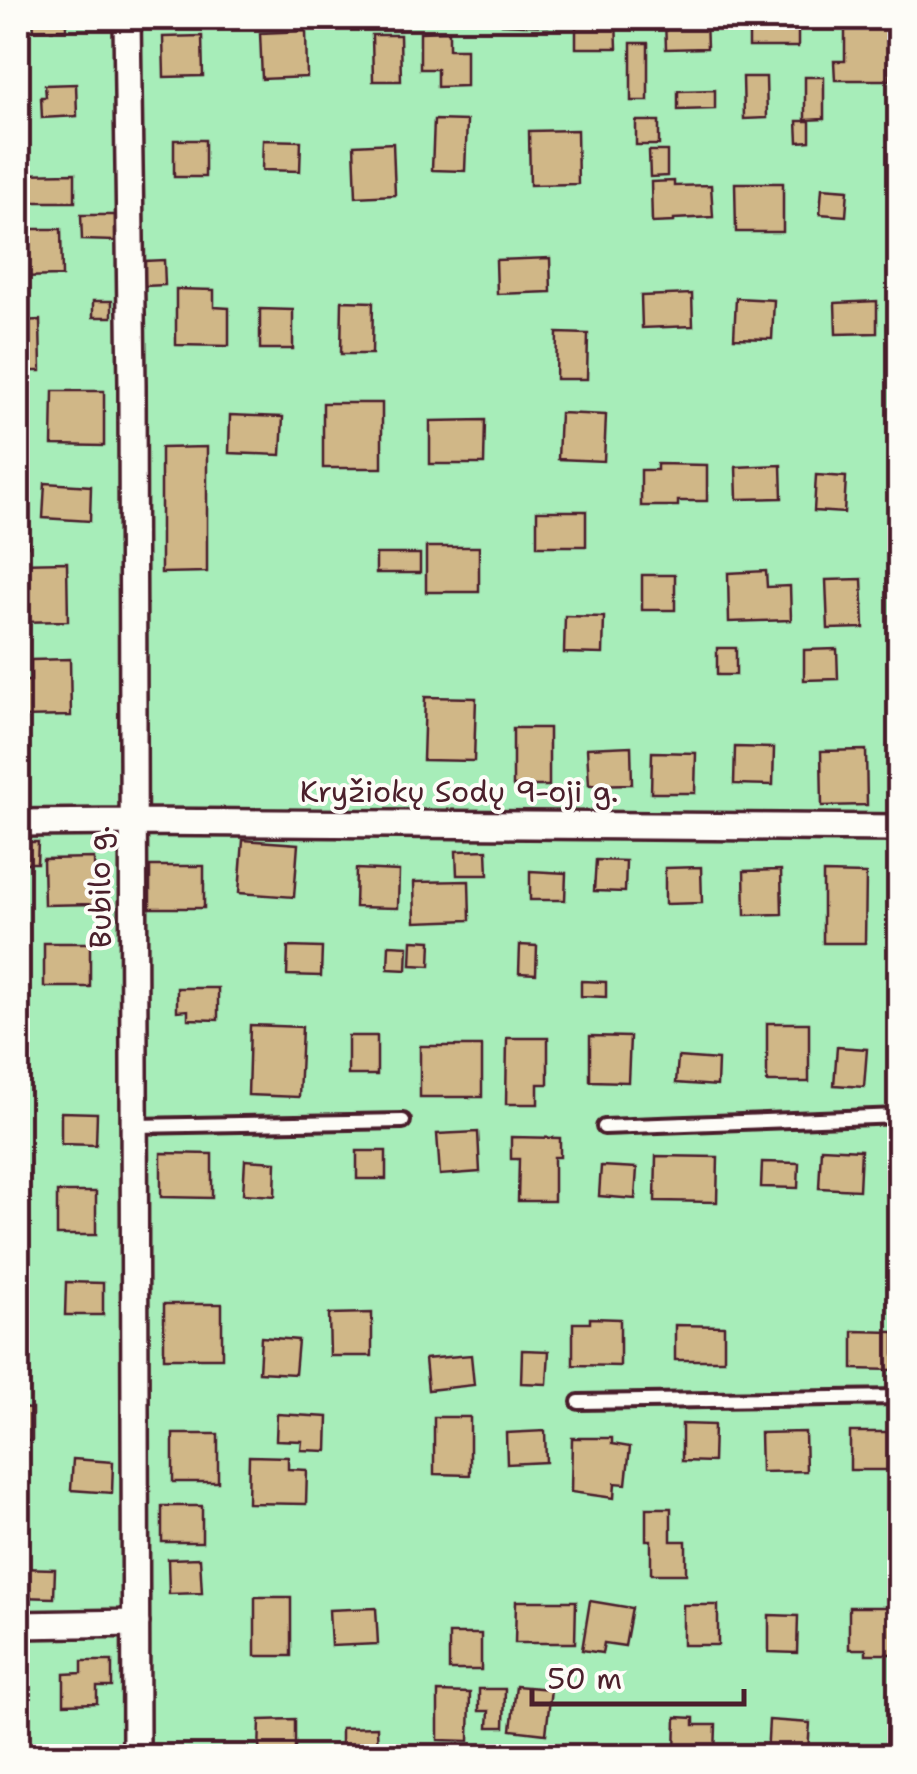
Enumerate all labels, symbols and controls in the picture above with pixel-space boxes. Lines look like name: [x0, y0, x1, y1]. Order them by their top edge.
street label: Kryžiokų Sodų 9-oji g.: [300, 771, 618, 812]
street label: Bubilo g.: [78, 825, 121, 949]
scale bar: [532, 1644, 744, 1706]
text: 50 m: [547, 1658, 622, 1699]

